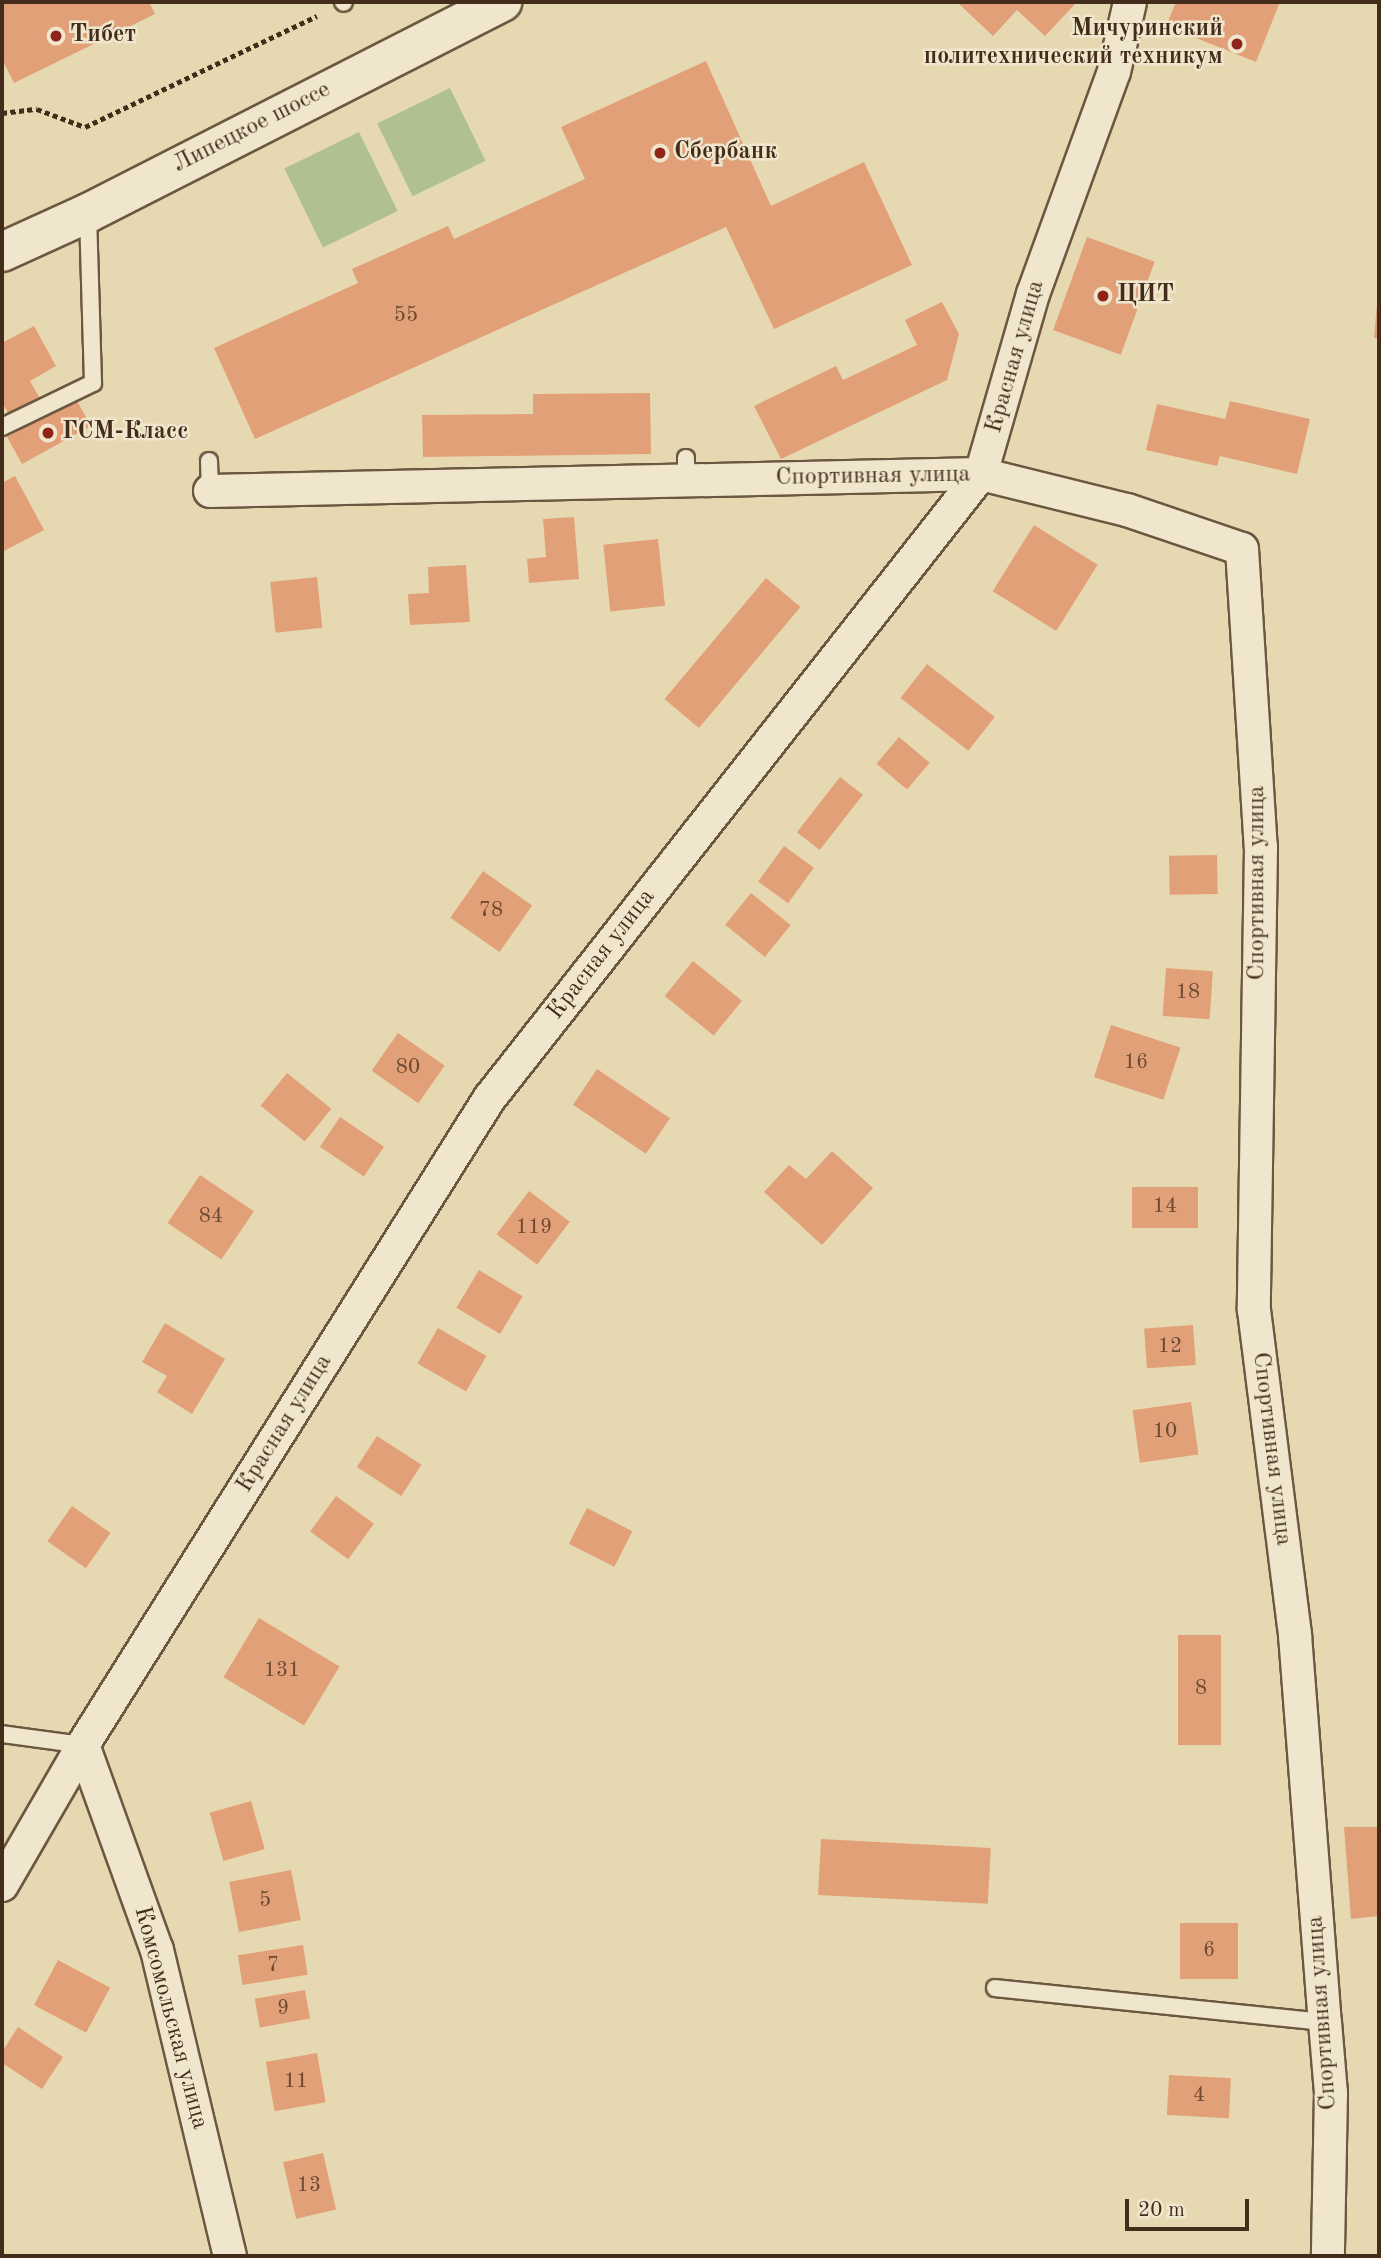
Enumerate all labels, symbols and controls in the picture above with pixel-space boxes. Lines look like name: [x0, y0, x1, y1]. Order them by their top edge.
place label: Мичуринский политехнический техникум: [924, 16, 1223, 72]
place label: Тибет: [70, 22, 136, 50]
marker: Тибет: [48, 28, 64, 44]
marker: Мичуринский политехнический техникум: [1229, 36, 1245, 52]
street label: Липецкое шоссе: [168, 76, 336, 180]
place label: Сбербанк: [674, 139, 777, 167]
marker: Сбербанк: [652, 145, 668, 161]
street label: Красная улица: [980, 277, 1052, 437]
place label: ЦИТ: [1117, 282, 1174, 310]
marker: ЦИТ: [1095, 288, 1111, 304]
house number: 55: [394, 303, 418, 329]
place label: ГСМ-Класс: [62, 419, 188, 447]
marker: ГСМ-Класс: [40, 425, 56, 441]
street label: Спортивная улица: [775, 461, 971, 493]
street label: Спортивная улица: [1244, 786, 1272, 980]
street label: Красная улица: [542, 884, 662, 1026]
house number: 78: [479, 898, 503, 924]
house number: 18: [1176, 980, 1200, 1006]
house number: 16: [1124, 1050, 1148, 1076]
house number: 80: [396, 1055, 420, 1081]
house number: 14: [1153, 1194, 1177, 1220]
house number: 84: [199, 1204, 223, 1230]
house number: 119: [516, 1215, 552, 1241]
house number: 12: [1158, 1334, 1182, 1360]
street label: Красная улица: [231, 1349, 339, 1499]
street label: Спортивная улица: [1245, 1351, 1297, 1547]
house number: 10: [1153, 1419, 1177, 1445]
house number: 131: [264, 1658, 300, 1684]
house number: 8: [1195, 1676, 1207, 1702]
house number: 5: [259, 1888, 271, 1914]
street label: Комсомольская улица: [126, 1903, 214, 2133]
street label: Спортивная улица: [1302, 1915, 1344, 2111]
house number: 6: [1203, 1938, 1215, 1964]
house number: 7: [267, 1953, 279, 1979]
house number: 9: [277, 1996, 289, 2022]
house number: 11: [284, 2069, 308, 2095]
house number: 4: [1193, 2083, 1205, 2109]
house number: 13: [297, 2173, 321, 2199]
scale bar: [1129, 2184, 1253, 2228]
text: 20 m: [1138, 2200, 1185, 2221]

